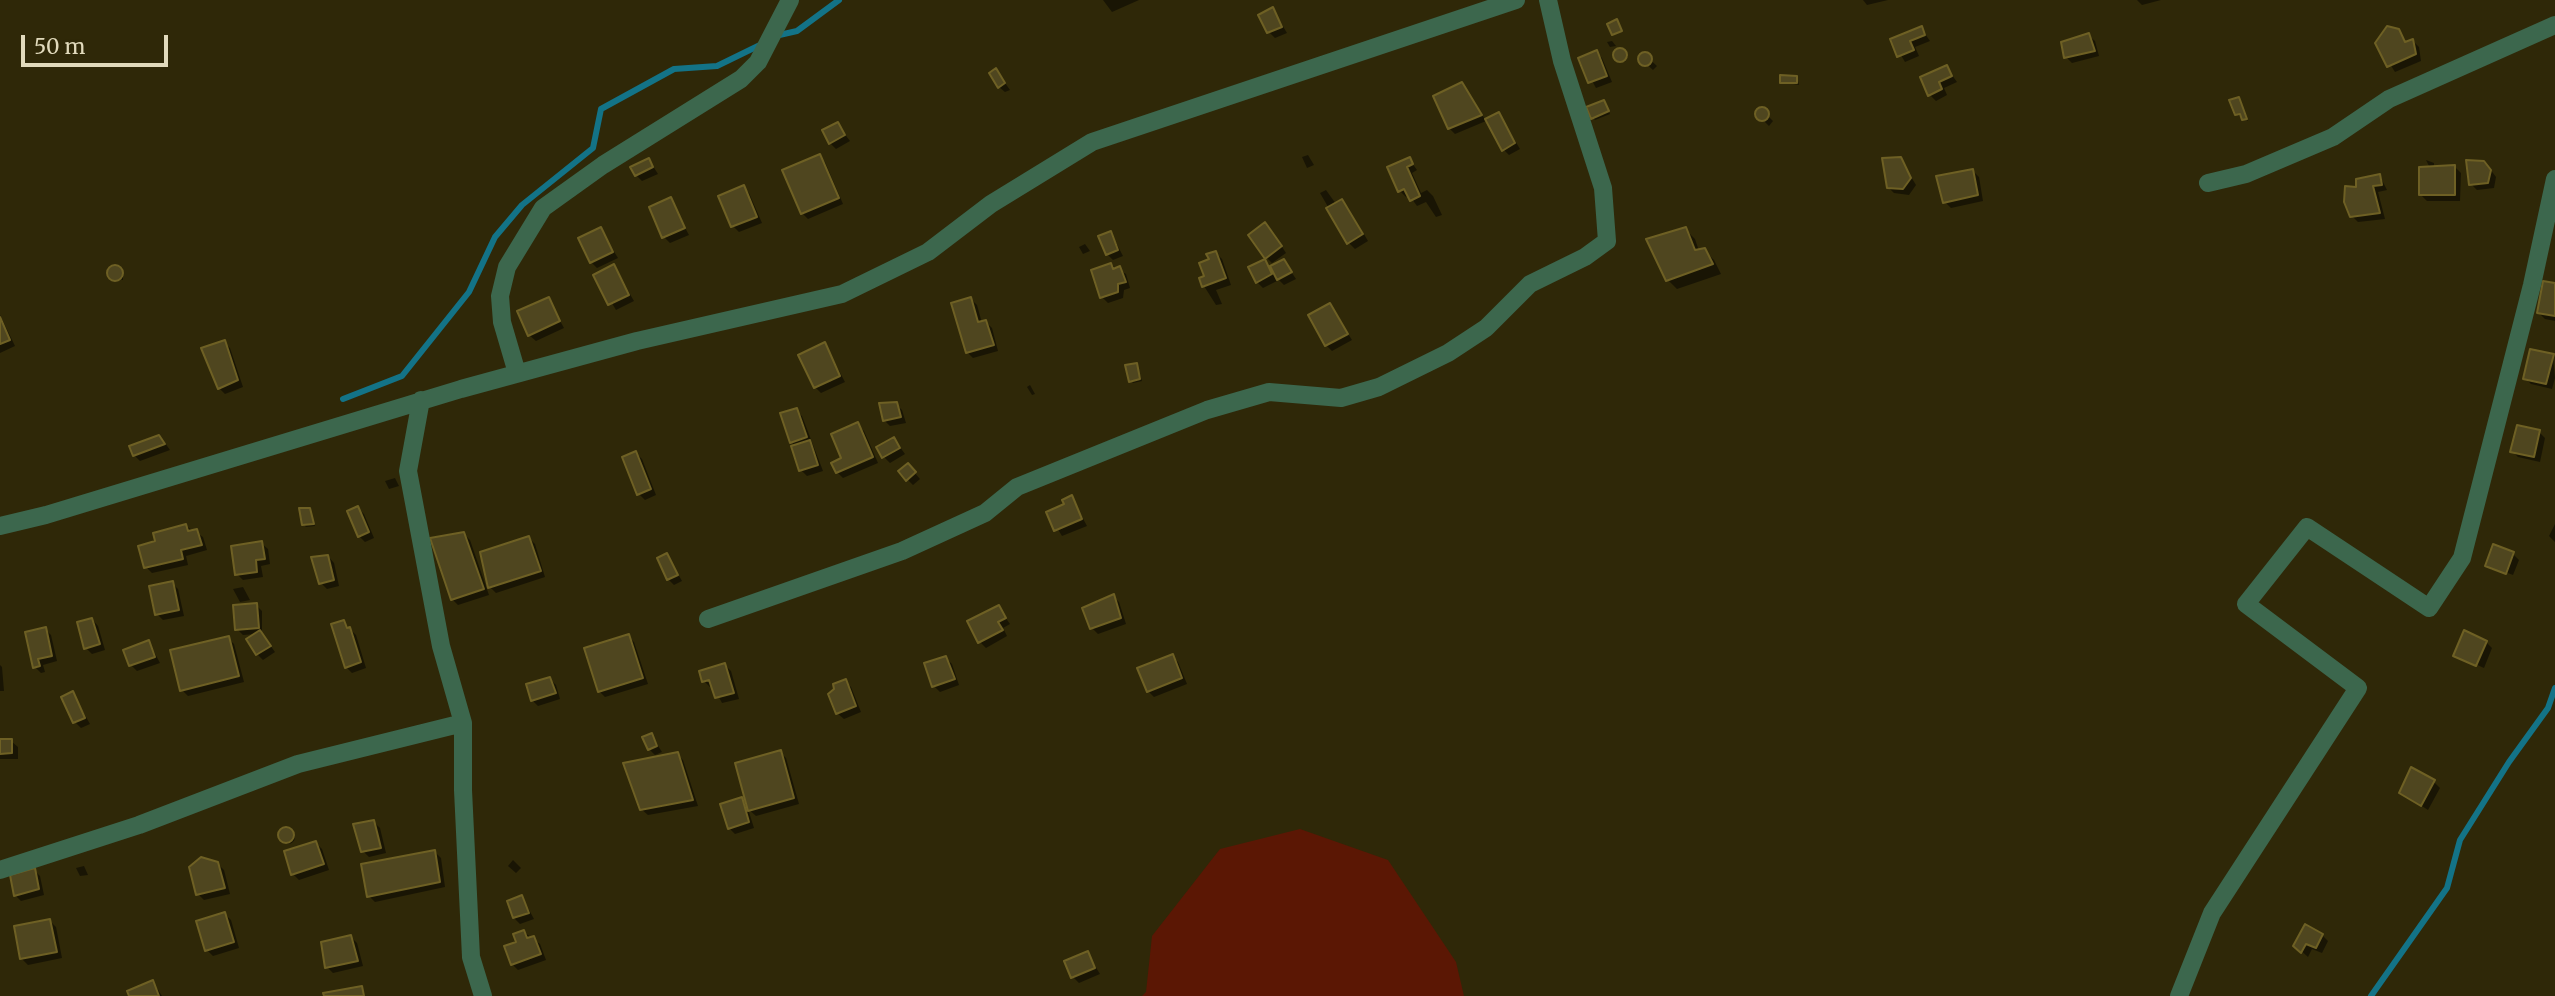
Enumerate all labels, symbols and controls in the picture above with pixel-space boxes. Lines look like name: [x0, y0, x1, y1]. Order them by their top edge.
scale bar: [24, 21, 172, 65]
text: 50 m: [34, 33, 85, 60]

